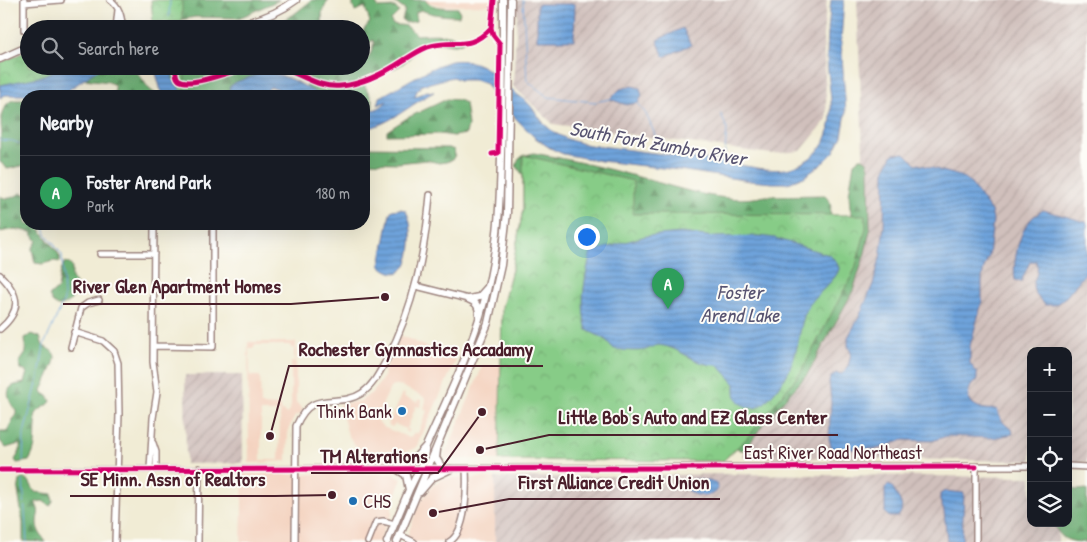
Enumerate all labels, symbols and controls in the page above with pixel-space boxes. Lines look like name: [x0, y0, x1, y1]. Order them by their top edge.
search box: [20, 20, 370, 75]
icon: search: [38, 34, 66, 62]
text: Search here: [78, 35, 159, 61]
text: Nearby: [40, 108, 93, 137]
water label: South Fork Zumbro River: [568, 114, 751, 172]
text: Foster Arend Park: [87, 169, 211, 195]
text: A: [52, 182, 60, 204]
text: 180 m: [316, 182, 350, 204]
text: Park: [87, 195, 114, 217]
your location: [574, 224, 600, 250]
pin: A: [652, 268, 684, 309]
callout: River Glen Apartment Homes: [63, 269, 291, 304]
text: River Glen Apartment Homes: [73, 272, 281, 300]
water label: Foster Arend Lake: [701, 278, 780, 328]
callout: Rochester Gymnastics Accadamy: [289, 331, 543, 366]
text: Rochester Gymnastics Accadamy: [299, 335, 534, 363]
map controls: [1027, 347, 1072, 527]
button: +: [1027, 347, 1072, 392]
button: −: [1027, 392, 1072, 437]
place label: Think Bank: [316, 398, 392, 424]
callout: Little Bob's Auto and EZ Glass Center: [549, 400, 838, 435]
text: Little Bob's Auto and EZ Glass Center: [559, 403, 828, 430]
marker: Think Bank: [396, 405, 408, 417]
button: locate: [1027, 437, 1072, 482]
callout: TM Alterations: [311, 438, 438, 473]
street label: East River Road Northeast: [744, 439, 922, 465]
text: TM Alterations: [319, 442, 428, 469]
callout: SE Minn. Assn of Realtors: [70, 461, 275, 496]
callout: First Alliance Credit Union: [509, 464, 720, 499]
text: SE Minn. Assn of Realtors: [80, 465, 266, 492]
text: First Alliance Credit Union: [518, 468, 709, 495]
button: layers: [1027, 482, 1072, 527]
place label: CHS: [363, 488, 391, 514]
marker: CHS: [347, 495, 359, 507]

